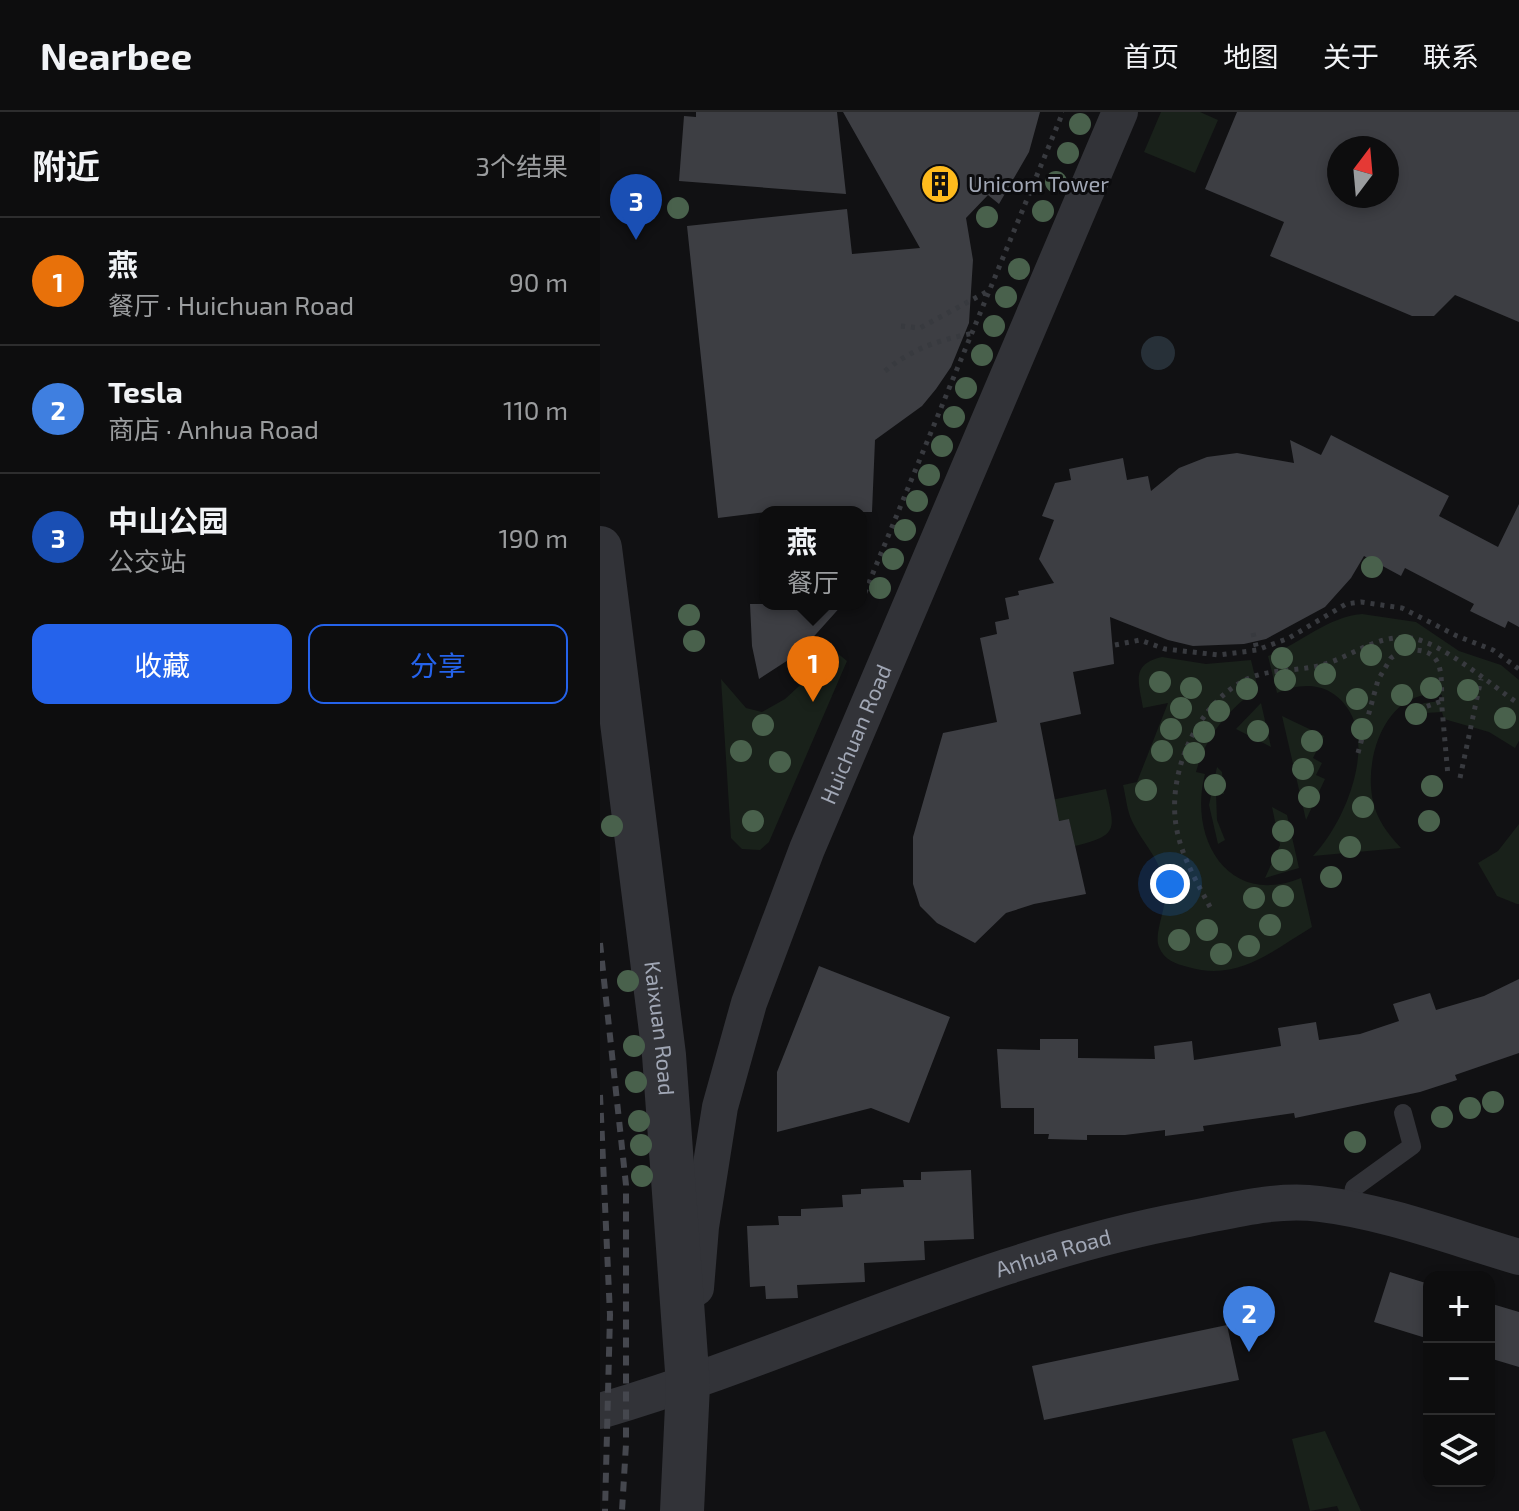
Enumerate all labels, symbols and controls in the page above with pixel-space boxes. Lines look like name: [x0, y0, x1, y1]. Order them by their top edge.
text: Nearbee: [40, 32, 192, 78]
text: 首页: [1123, 39, 1179, 73]
text: 地图: [1223, 39, 1279, 73]
text: 关于: [1323, 39, 1379, 73]
text: 联系: [1423, 39, 1479, 73]
north arrow: [1327, 136, 1399, 208]
text: 附近: [32, 145, 100, 186]
text: 3个结果: [476, 150, 568, 181]
building icon: Unicom Tower: [919, 163, 961, 205]
place label: Unicom Tower: [968, 170, 1109, 196]
pin: 3: [610, 174, 662, 240]
text: 燕: [108, 246, 138, 282]
text: 1: [52, 266, 64, 297]
text: 90 m: [509, 266, 568, 297]
text: 餐厅 · Huichuan Road: [108, 289, 354, 320]
text: Tesla: [108, 373, 183, 409]
text: 2: [50, 394, 66, 425]
text: 110 m: [503, 394, 568, 425]
text: 商店 · Anhua Road: [108, 413, 319, 444]
text: 中山公园: [108, 502, 228, 538]
popup: [759, 506, 867, 610]
text: 3: [51, 522, 65, 553]
text: 190 m: [499, 522, 568, 553]
text: 燕: [787, 523, 817, 559]
text: 公交站: [108, 545, 186, 576]
text: 餐厅: [787, 566, 839, 597]
button: 收藏: [32, 624, 292, 704]
button: 分享: [308, 624, 568, 704]
pin: 1: [787, 636, 839, 702]
street label: Huichuan Road: [814, 660, 896, 808]
your location: [1150, 864, 1190, 904]
street label: Kaixuan Road: [640, 959, 681, 1096]
street label: Anhua Road: [992, 1223, 1113, 1282]
map controls: [1423, 1271, 1495, 1487]
button: +: [1423, 1271, 1495, 1343]
pin: 2: [1223, 1286, 1275, 1352]
button: −: [1423, 1343, 1495, 1415]
button: layers: [1423, 1415, 1495, 1487]

